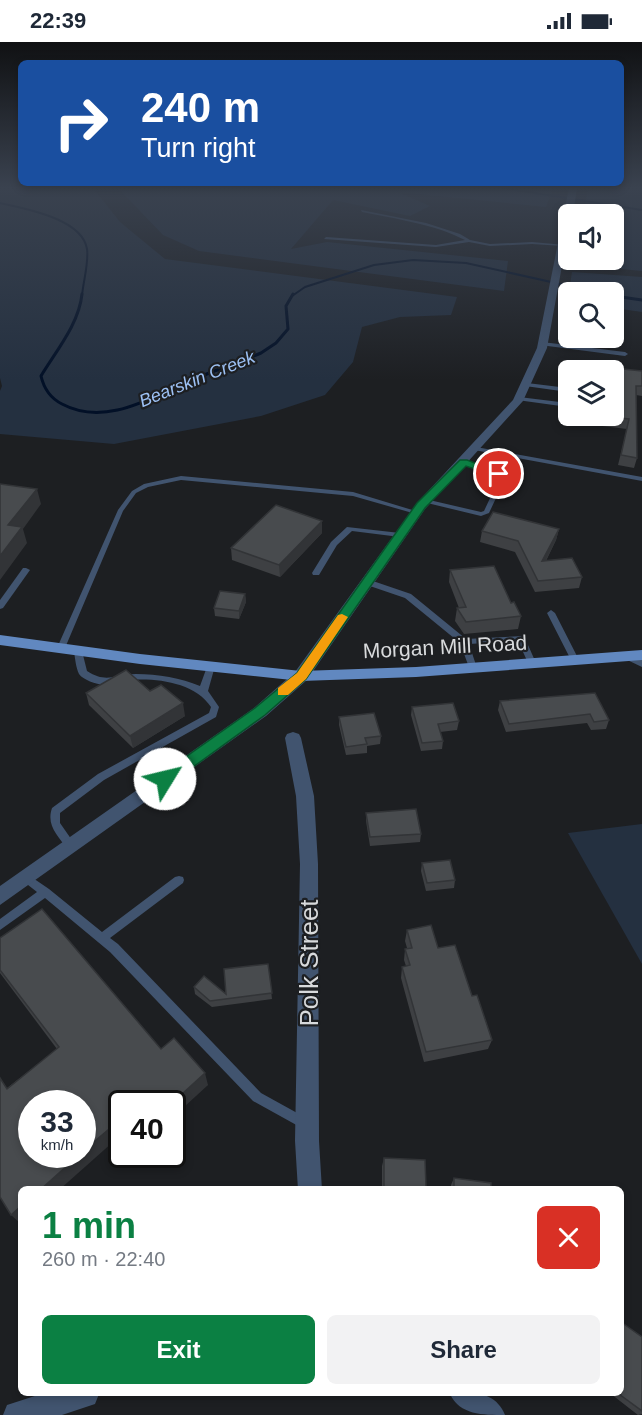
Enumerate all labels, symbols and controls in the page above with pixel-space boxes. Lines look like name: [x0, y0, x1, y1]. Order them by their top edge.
text: 22:39: [30, 8, 86, 33]
icon: right: [42, 84, 120, 162]
text: 240 m: [141, 84, 260, 131]
text: Turn right: [141, 133, 256, 163]
map controls: [558, 204, 624, 426]
button: sound: [558, 204, 624, 270]
button: search: [558, 282, 624, 348]
water label: Bearskin Creek: [136, 346, 259, 411]
button: layers: [558, 360, 624, 426]
pin: [473, 448, 524, 499]
icon: arrive: [482, 457, 515, 490]
street label: Morgan Mill Road: [362, 631, 528, 662]
position arrow: [133, 747, 197, 811]
street label: Polk Street: [294, 899, 324, 1027]
speed limit sign: 40: [108, 1090, 186, 1168]
text: 33: [40, 1105, 74, 1138]
text: km/h: [41, 1136, 73, 1153]
text: 1 min: [42, 1205, 136, 1246]
button: close: [537, 1206, 600, 1269]
text: 260 m · 22:40: [42, 1248, 165, 1270]
button: Exit: [42, 1315, 315, 1384]
button: Share: [327, 1315, 600, 1384]

